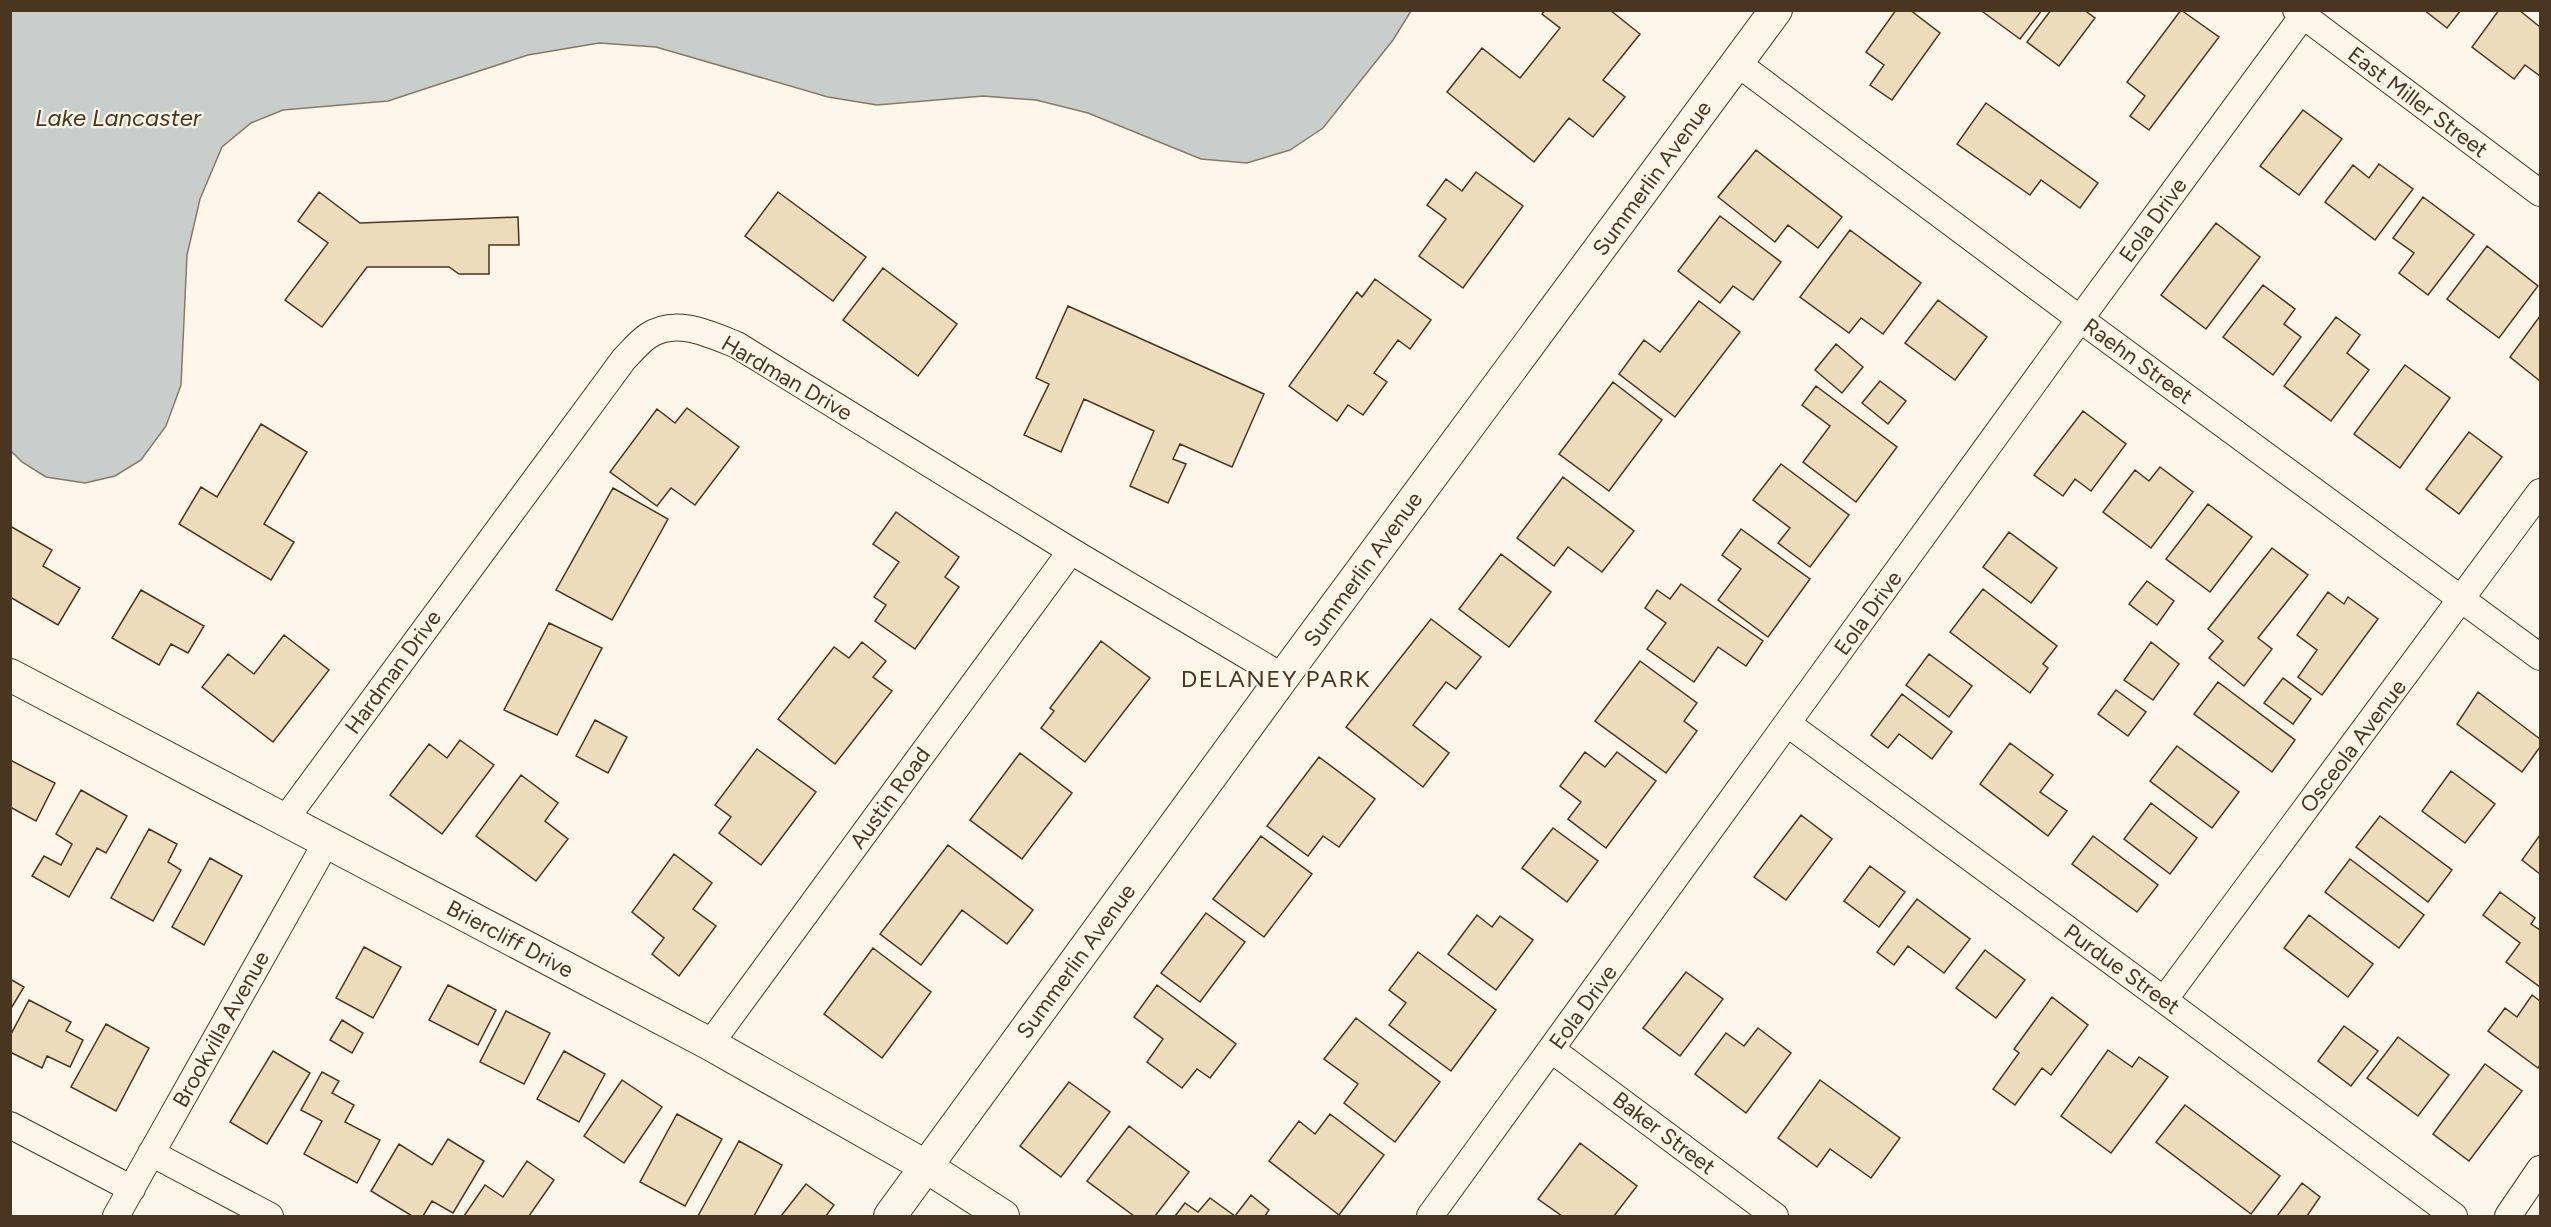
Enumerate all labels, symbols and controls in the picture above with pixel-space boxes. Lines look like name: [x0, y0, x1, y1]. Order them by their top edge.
street label: East Miller Street: [2343, 41, 2493, 163]
street label: Summerlin Avenue: [1587, 95, 1717, 261]
water label: Lake Lancaster: [35, 103, 202, 132]
street label: Eola Drive: [2113, 172, 2193, 268]
street label: Raehn Street: [2078, 312, 2198, 410]
street label: Hardman Drive: [717, 330, 857, 426]
street label: Summerlin Avenue: [1298, 486, 1428, 652]
street label: Eola Drive: [1828, 565, 1908, 661]
street label: Hardman Drive: [339, 605, 447, 739]
district label: DELANEY PARK: [1181, 664, 1371, 693]
street label: Osceola Avenue: [2294, 674, 2412, 818]
street label: Austin Road: [844, 742, 936, 854]
street label: Summerlin Avenue: [1011, 878, 1141, 1044]
street label: Briercliff Drive: [442, 894, 578, 984]
street label: Purdue Street: [2059, 918, 2185, 1020]
street label: Brookvilla Avenue: [167, 946, 275, 1112]
street label: Eola Drive: [1543, 959, 1623, 1055]
street label: Baker Street: [1607, 1086, 1721, 1180]

